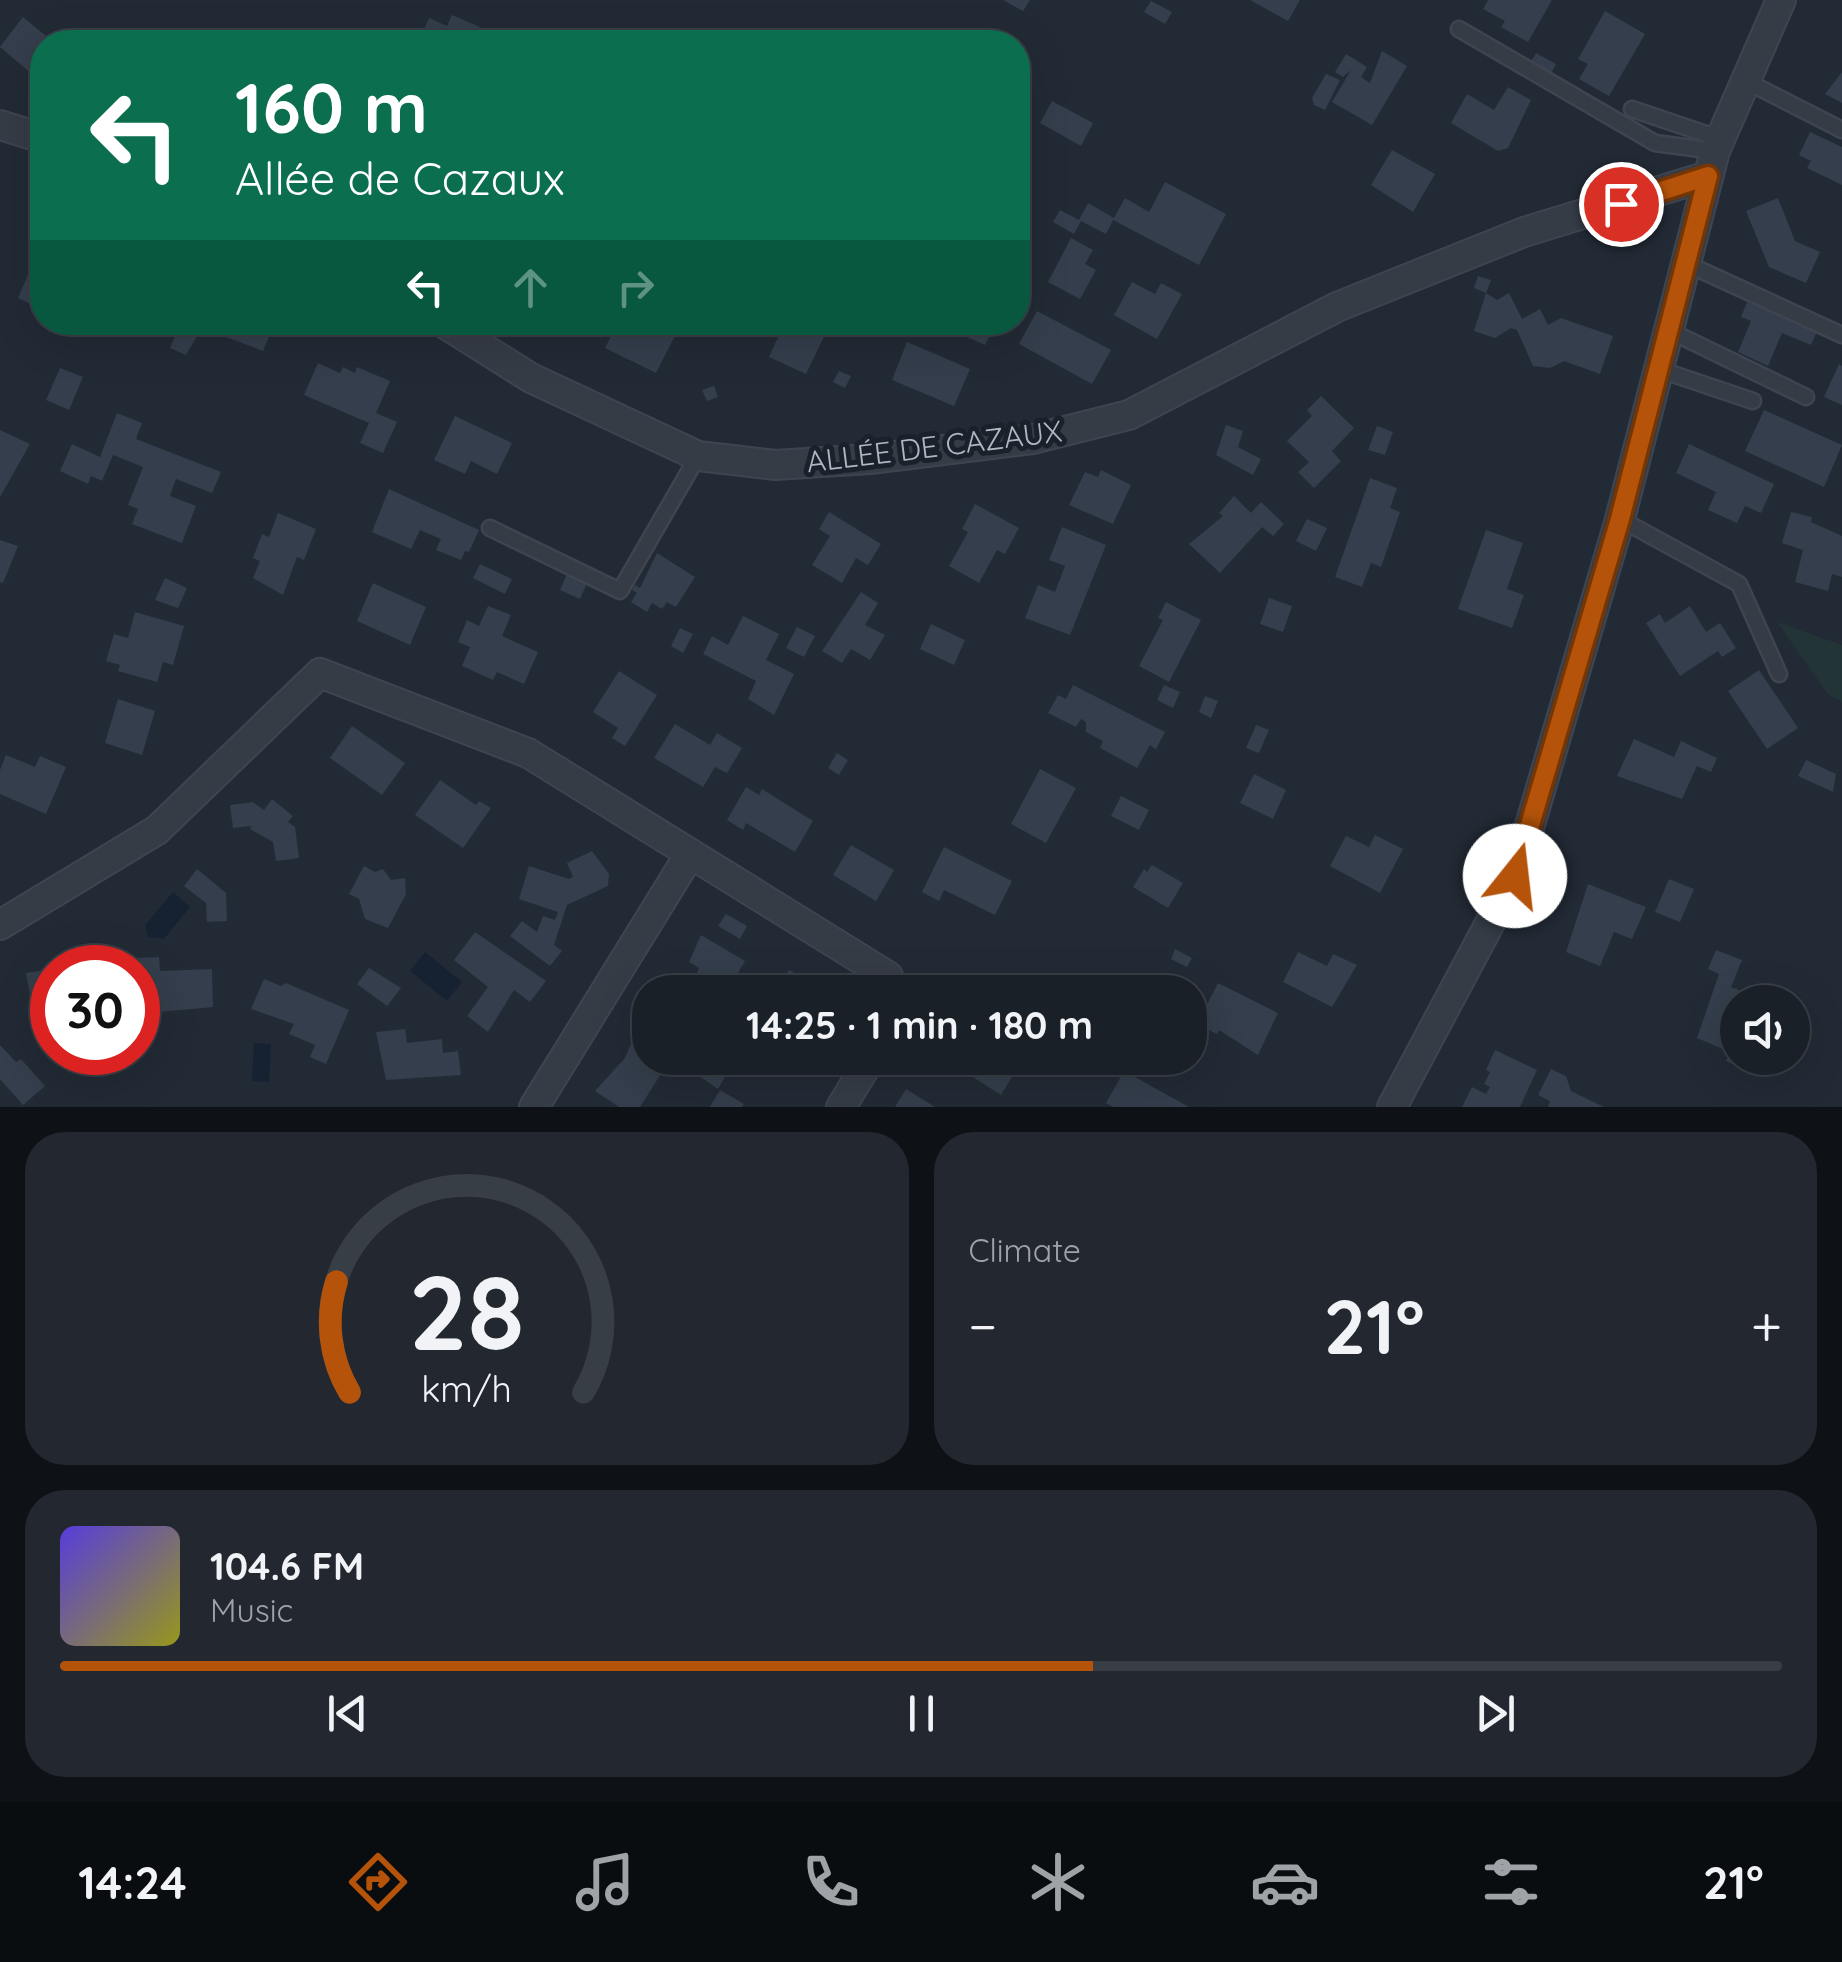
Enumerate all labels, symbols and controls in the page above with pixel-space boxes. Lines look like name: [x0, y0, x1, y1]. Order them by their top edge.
text: 160 m: [235, 63, 428, 151]
icon: left: [70, 70, 200, 200]
text: Allée de Cazaux: [235, 150, 565, 206]
pin: [1579, 162, 1664, 247]
icon: arrive: [1594, 177, 1649, 232]
icon: left: [398, 260, 453, 315]
icon: ahead: [503, 260, 558, 315]
icon: right: [608, 260, 663, 315]
street label: ALLÉE DE CAZAUX: [804, 411, 1064, 481]
position arrow: [1463, 824, 1567, 928]
speed limit sign: 30: [30, 945, 160, 1075]
map controls: [1720, 985, 1810, 1075]
button: sound: [1720, 985, 1810, 1075]
text: 14:25 · 1 min · 180 m: [746, 1001, 1093, 1049]
text: Climate: [969, 1230, 1081, 1270]
text: 28: [409, 1246, 525, 1376]
text: 21°: [1323, 1279, 1425, 1373]
text: −: [969, 1291, 997, 1360]
text: +: [1751, 1291, 1782, 1360]
text: km/h: [421, 1366, 512, 1411]
text: 104.6 FM: [210, 1542, 364, 1590]
text: Music: [210, 1590, 293, 1630]
icon: previous: [320, 1686, 375, 1741]
icon: pause: [894, 1686, 949, 1741]
icon: next: [1468, 1686, 1523, 1741]
icon: directions: [343, 1847, 413, 1917]
icon: music: [570, 1847, 640, 1917]
icon: phone: [796, 1847, 866, 1917]
icon: climate: [1023, 1847, 1093, 1917]
icon: car: [1250, 1847, 1320, 1917]
icon: filters: [1476, 1847, 1546, 1917]
text: 14:24: [78, 1854, 187, 1910]
text: 21°: [1703, 1854, 1764, 1910]

